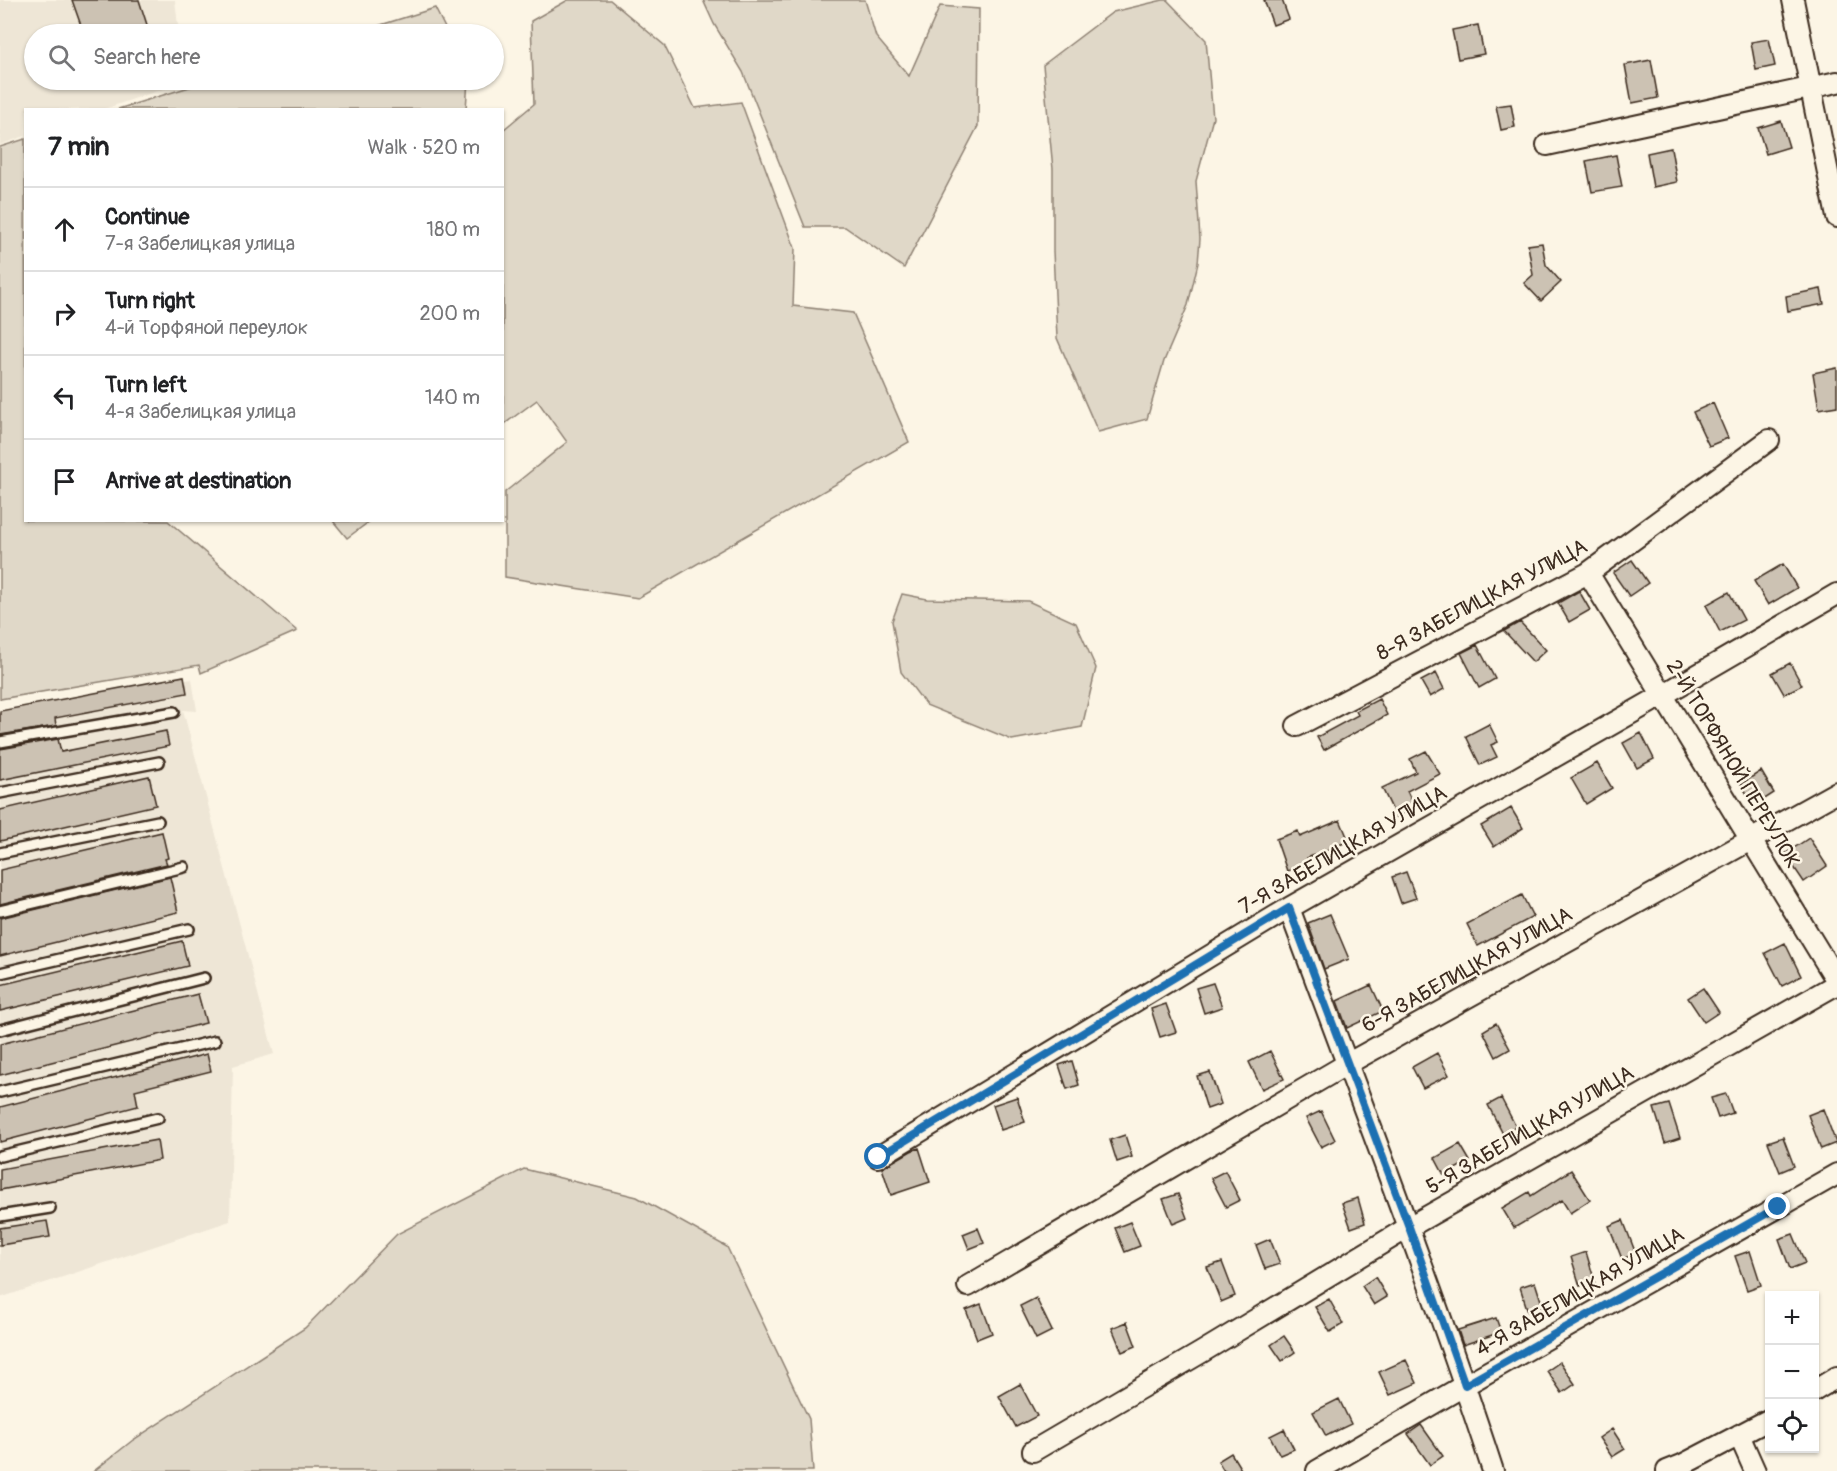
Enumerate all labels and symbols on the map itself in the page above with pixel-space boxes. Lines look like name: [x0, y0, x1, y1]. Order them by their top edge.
street label: 8-Я ЗАБЕЛИЦКАЯ УЛИЦА: [1372, 533, 1592, 667]
street label: 2-Й ТОРФЯНОЙ ПЕРЕУЛОК: [1660, 655, 1806, 873]
street label: 7-Я ЗАБЕЛИЦКАЯ УЛИЦА: [1234, 779, 1452, 921]
street label: 6-Я ЗАБЕЛИЦКАЯ УЛИЦА: [1357, 901, 1577, 1039]
street label: 5-Я ЗАБЕЛИЦКАЯ УЛИЦА: [1421, 1059, 1639, 1201]
route start: [864, 1143, 890, 1169]
route end: [1764, 1193, 1790, 1219]
street label: 4-Я ЗАБЕЛИЦКАЯ УЛИЦА: [1471, 1221, 1689, 1363]

